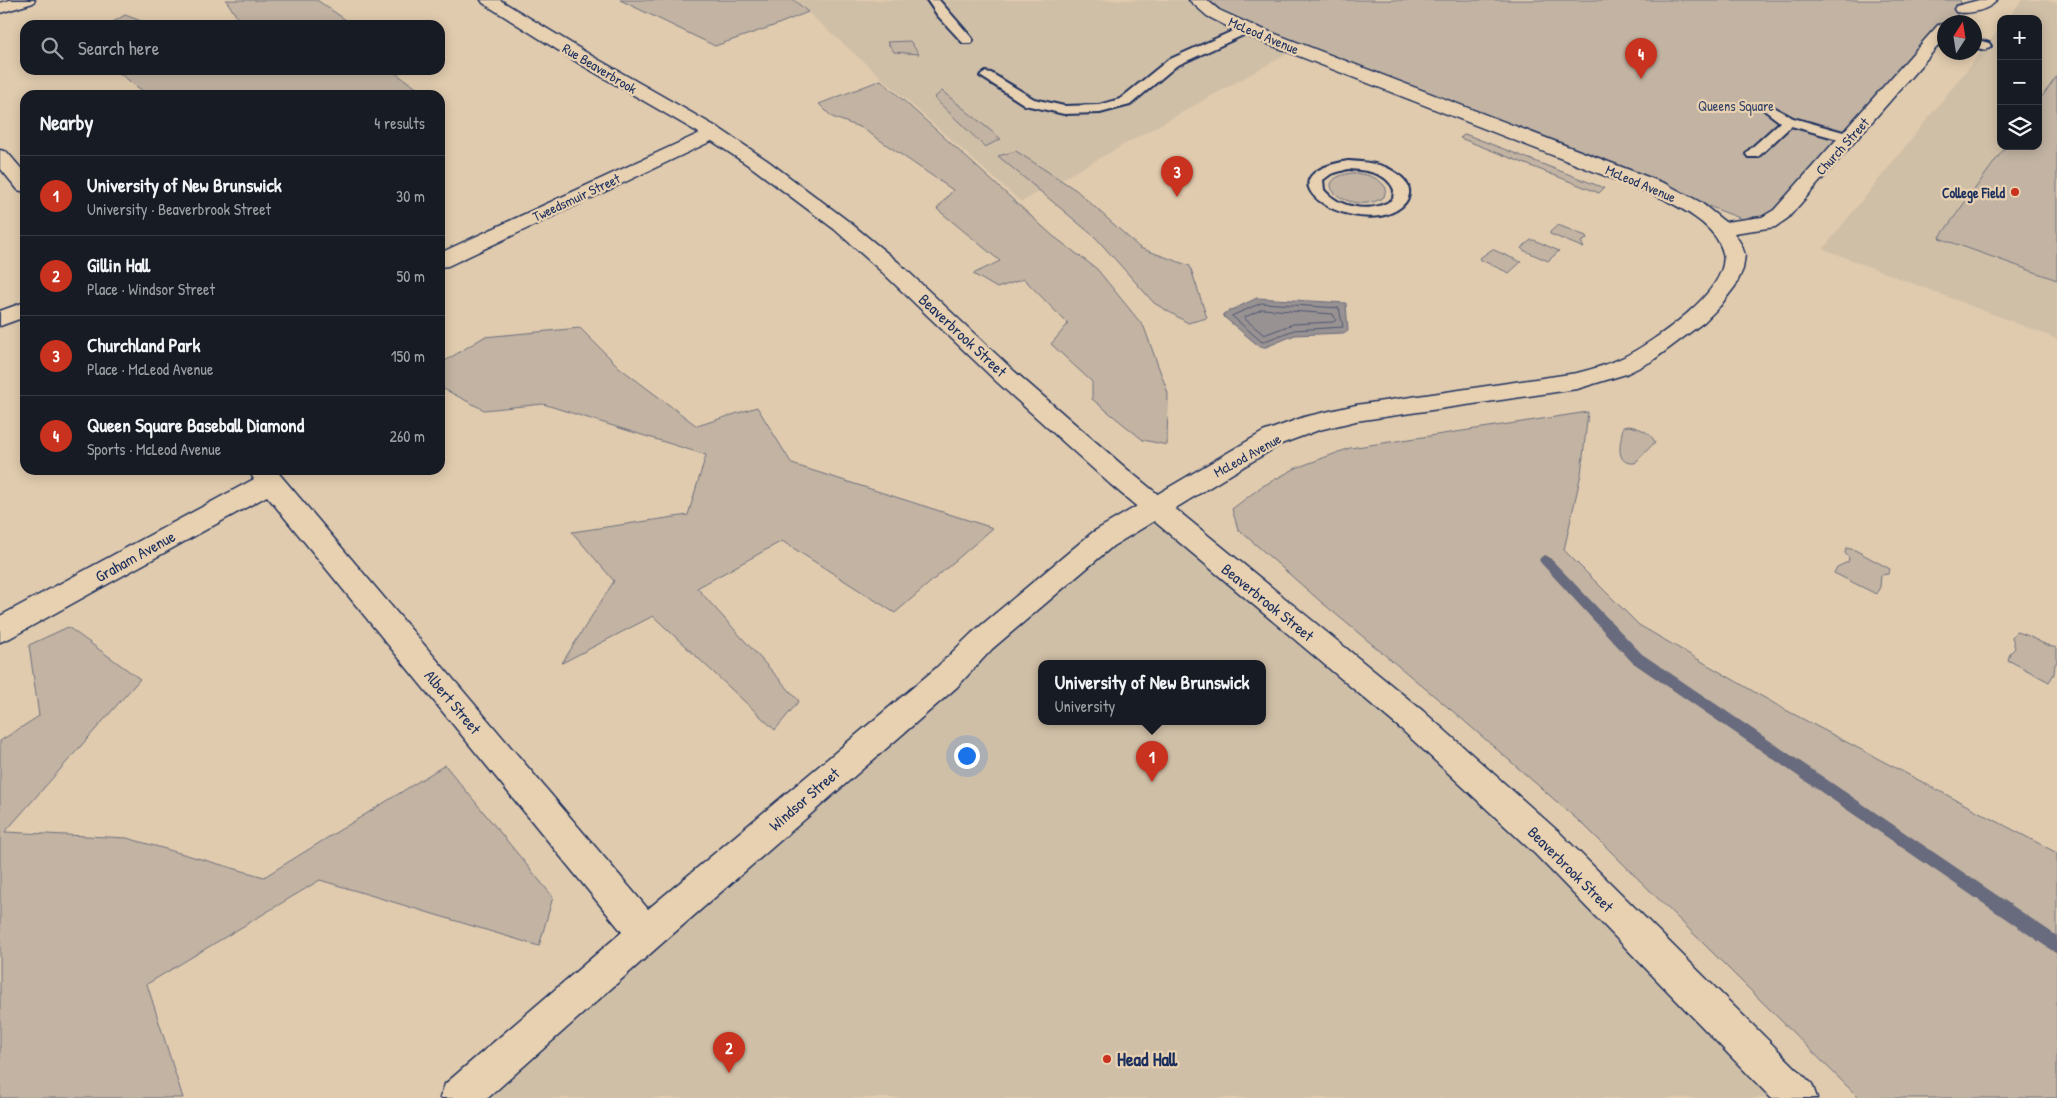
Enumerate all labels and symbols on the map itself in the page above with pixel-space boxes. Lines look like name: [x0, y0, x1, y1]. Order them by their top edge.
street label: McLeod Avenue: [1226, 12, 1302, 58]
north arrow: [1937, 15, 1982, 60]
street label: Rue Beaverbrook: [559, 38, 641, 98]
pin: 4: [1625, 38, 1657, 79]
park label: Queens Square: [1698, 96, 1774, 116]
street label: Church Street: [1811, 113, 1873, 179]
pin: 3: [1161, 156, 1193, 197]
street label: McLeod Avenue: [1603, 160, 1679, 206]
street label: Tweedsmuir Street: [529, 168, 623, 226]
place label: College Field: [1942, 183, 2006, 204]
marker: College Field: [2009, 186, 2021, 198]
street label: Beaverbrook Street: [914, 288, 1012, 382]
street label: McLeod Avenue: [1210, 428, 1284, 481]
street label: Graham Avenue: [91, 525, 179, 587]
street label: Beaverbrook Street: [1217, 558, 1319, 646]
street label: Albert Street: [420, 665, 487, 739]
pin: 1: [1136, 741, 1168, 782]
your location: [954, 743, 980, 769]
street label: Windsor Street: [764, 762, 844, 836]
street label: Beaverbrook Street: [1523, 821, 1619, 917]
pin: 2: [713, 1032, 745, 1073]
place label: Head Hall: [1117, 1046, 1178, 1072]
marker: Head Hall: [1101, 1053, 1113, 1065]

